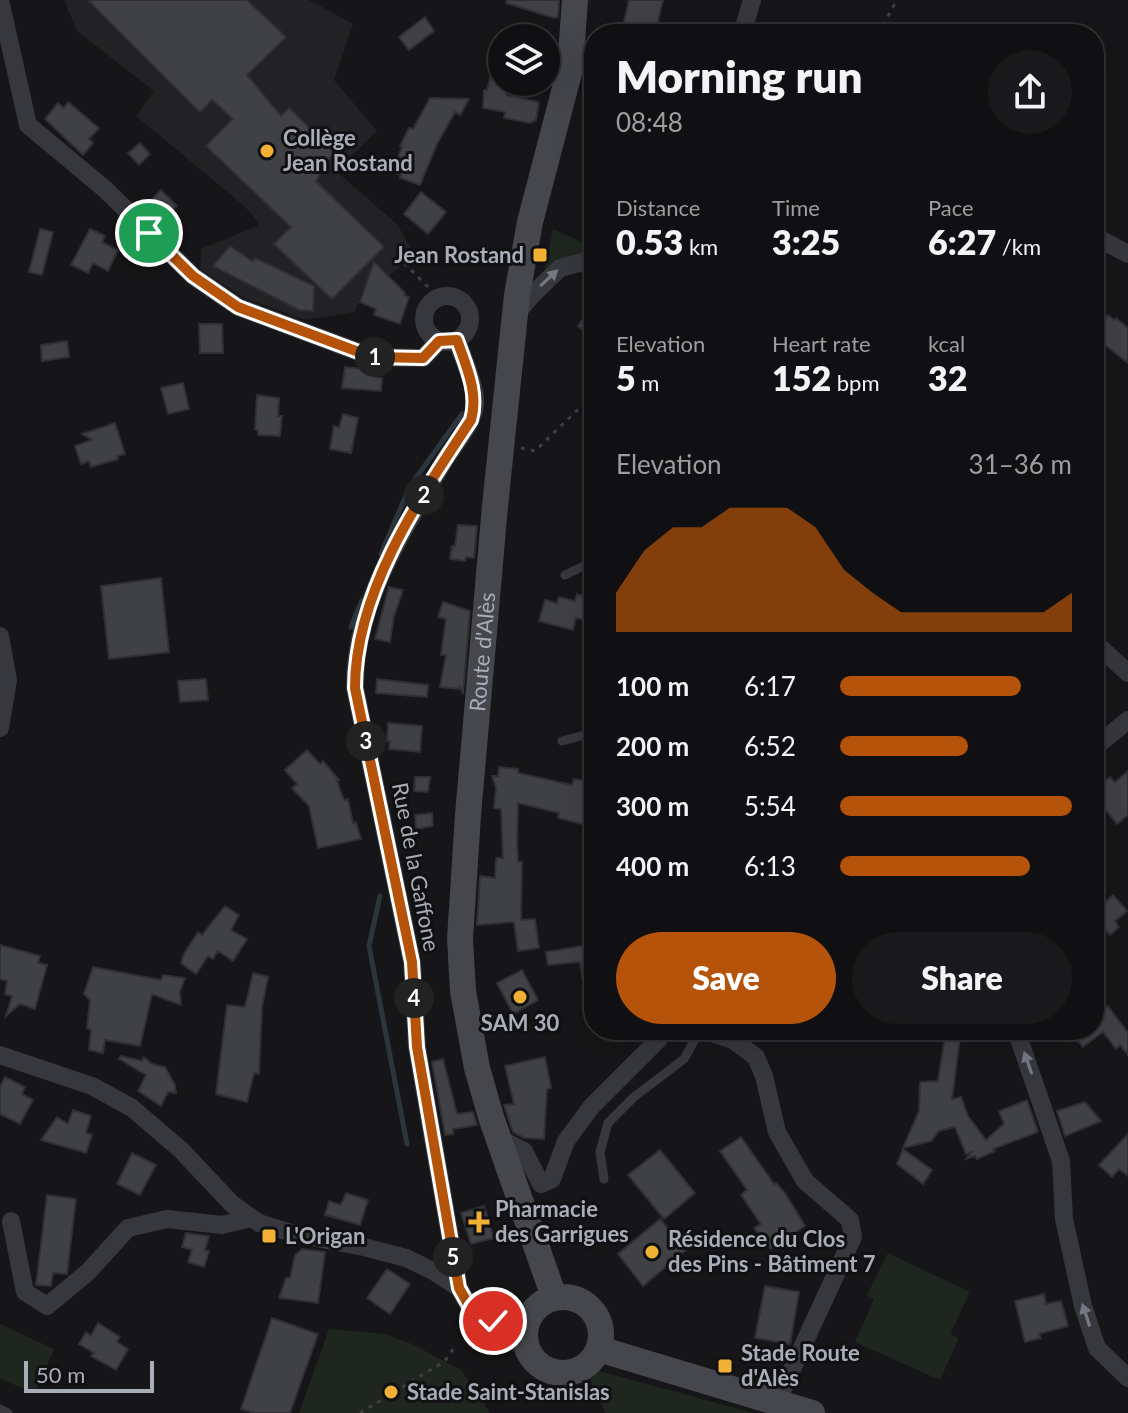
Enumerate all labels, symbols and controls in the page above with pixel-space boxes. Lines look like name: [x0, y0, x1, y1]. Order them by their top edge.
map controls: [488, 24, 560, 96]
button: layers: [488, 24, 560, 96]
text: Morning run: [616, 50, 863, 102]
button: share: [988, 50, 1072, 134]
text: 08:48: [616, 106, 683, 138]
place label: Collège Jean Rostand: [283, 124, 413, 176]
marker: Collège Jean Rostand: [258, 142, 276, 160]
text: Distance: [616, 194, 700, 221]
text: Time: [772, 194, 820, 221]
text: Pace: [928, 194, 974, 221]
pin: [115, 199, 183, 267]
icon: arrive: [127, 211, 171, 255]
text: 0.53: [616, 221, 683, 262]
text: 3:25: [772, 221, 840, 262]
text: 6:27: [928, 221, 996, 262]
text: km: [683, 233, 718, 260]
text: /km: [996, 233, 1041, 260]
place label: Jean Rostand: [394, 241, 524, 268]
marker: Jean Rostand: [531, 246, 549, 264]
one-way arrow: [540, 270, 559, 288]
text: Elevation: [616, 330, 705, 357]
text: Heart rate: [772, 330, 871, 357]
text: kcal: [928, 330, 965, 357]
pin: 1: [355, 337, 395, 377]
text: 1: [369, 343, 381, 370]
text: 5: [616, 357, 636, 398]
text: 152: [772, 357, 831, 398]
text: 32: [928, 357, 967, 398]
text: m: [636, 369, 659, 396]
text: bpm: [831, 369, 880, 396]
text: Elevation: [616, 448, 722, 480]
text: 31–36 m: [969, 448, 1072, 480]
pin: 2: [404, 475, 444, 515]
text: 2: [418, 481, 430, 508]
street label: Route d'Alès: [463, 591, 500, 713]
text: 100 m: [616, 670, 689, 702]
text: 6:17: [744, 670, 796, 702]
pin: 3: [346, 721, 386, 761]
text: 3: [360, 727, 372, 754]
text: 200 m: [616, 730, 689, 762]
text: 6:52: [744, 730, 796, 762]
street label: Rue de la Gaffone: [387, 780, 446, 954]
text: 300 m: [616, 790, 689, 822]
text: 5:54: [744, 790, 796, 822]
text: 400 m: [616, 850, 689, 882]
text: 6:13: [744, 850, 796, 882]
button: Save: [616, 932, 836, 1024]
button: Share: [852, 932, 1072, 1024]
pin: 4: [394, 978, 434, 1018]
text: 4: [408, 984, 420, 1011]
marker: SAM 30: [511, 988, 529, 1006]
place label: SAM 30: [481, 1009, 560, 1036]
one-way arrow: [1021, 1051, 1033, 1075]
place label: Pharmacie des Garrigues: [495, 1195, 629, 1247]
marker: Pharmacie des Garrigues: [470, 1213, 488, 1231]
place label: L'Origan: [285, 1222, 365, 1249]
place label: Résidence du Clos des Pins - Bâtiment 7: [668, 1225, 876, 1277]
marker: L'Origan: [260, 1227, 278, 1245]
pin: 5: [433, 1237, 473, 1277]
text: 5: [447, 1243, 459, 1270]
marker: Résidence du Clos des Pins - Bâtiment 7: [643, 1243, 661, 1261]
pin: [459, 1287, 527, 1355]
icon: check: [471, 1299, 515, 1343]
one-way arrow: [1079, 1303, 1092, 1327]
place label: Stade Route d'Alès: [741, 1339, 860, 1391]
scale bar: [24, 1357, 154, 1393]
marker: Stade Route d'Alès: [716, 1357, 734, 1375]
text: 50 m: [36, 1361, 85, 1388]
place label: Stade Saint-Stanislas: [407, 1378, 610, 1405]
marker: Stade Saint-Stanislas: [382, 1383, 400, 1401]

